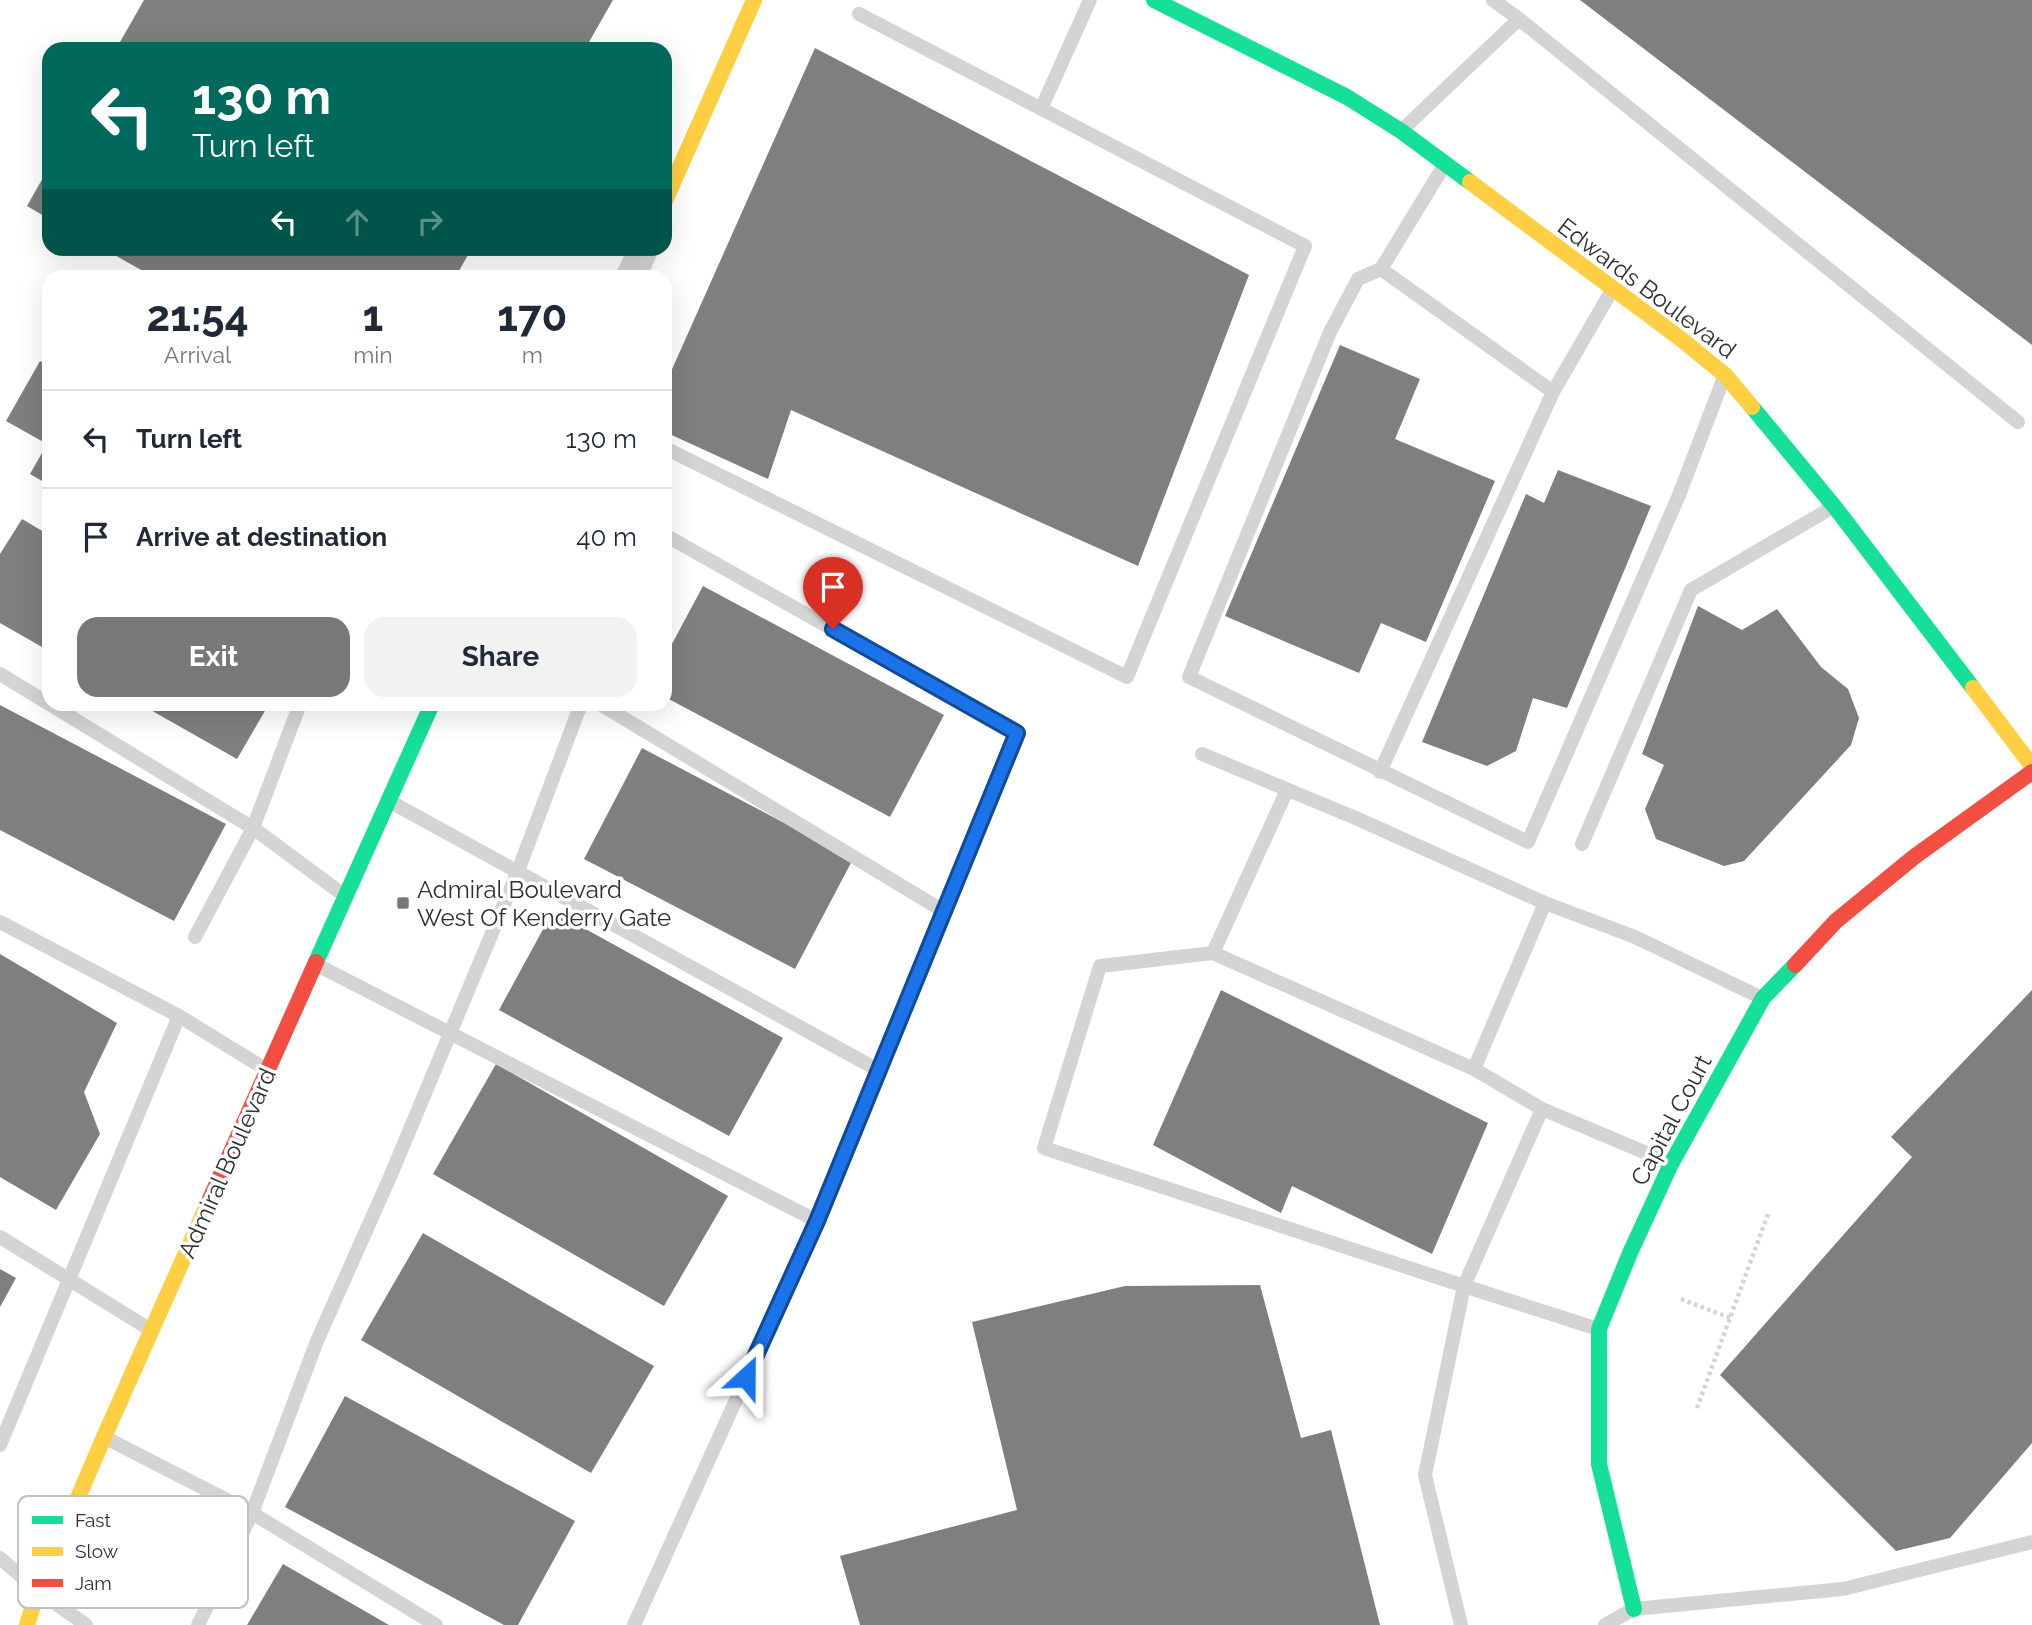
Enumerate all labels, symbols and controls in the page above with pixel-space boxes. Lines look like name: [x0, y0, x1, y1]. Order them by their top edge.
text: 130 m: [192, 68, 331, 125]
icon: left: [77, 70, 168, 161]
text: Turn left: [192, 127, 314, 164]
icon: left: [265, 203, 303, 241]
icon: ahead: [338, 203, 376, 241]
icon: right: [411, 203, 449, 241]
street label: Edwards Boulevard: [1552, 212, 1742, 364]
text: 21:54: [147, 292, 249, 341]
text: 1: [363, 292, 383, 341]
text: 170: [497, 292, 567, 341]
text: Arrival: [164, 341, 231, 368]
text: min: [353, 341, 393, 368]
text: m: [522, 341, 543, 368]
icon: left: [77, 420, 115, 458]
text: Turn left: [136, 424, 242, 454]
text: 130 m: [566, 424, 637, 454]
icon: arrive: [77, 518, 115, 556]
text: Arrive at destination: [136, 522, 387, 552]
text: 40 m: [576, 522, 637, 552]
pin: [803, 557, 863, 629]
icon: arrive: [814, 568, 852, 606]
button: Exit: [77, 617, 350, 697]
button: Share: [364, 617, 637, 697]
place label: Admiral Boulevard West Of Kenderry Gate: [417, 875, 671, 932]
marker: Admiral Boulevard West Of Kenderry Gate: [395, 895, 411, 911]
street label: Capital Court: [1624, 1050, 1718, 1190]
street label: Admiral Boulevard: [172, 1064, 282, 1262]
position arrow: [709, 1340, 783, 1414]
legend: [18, 1496, 248, 1608]
text: Fast: [75, 1509, 111, 1531]
text: Slow: [75, 1540, 119, 1562]
text: Jam: [75, 1572, 112, 1594]

